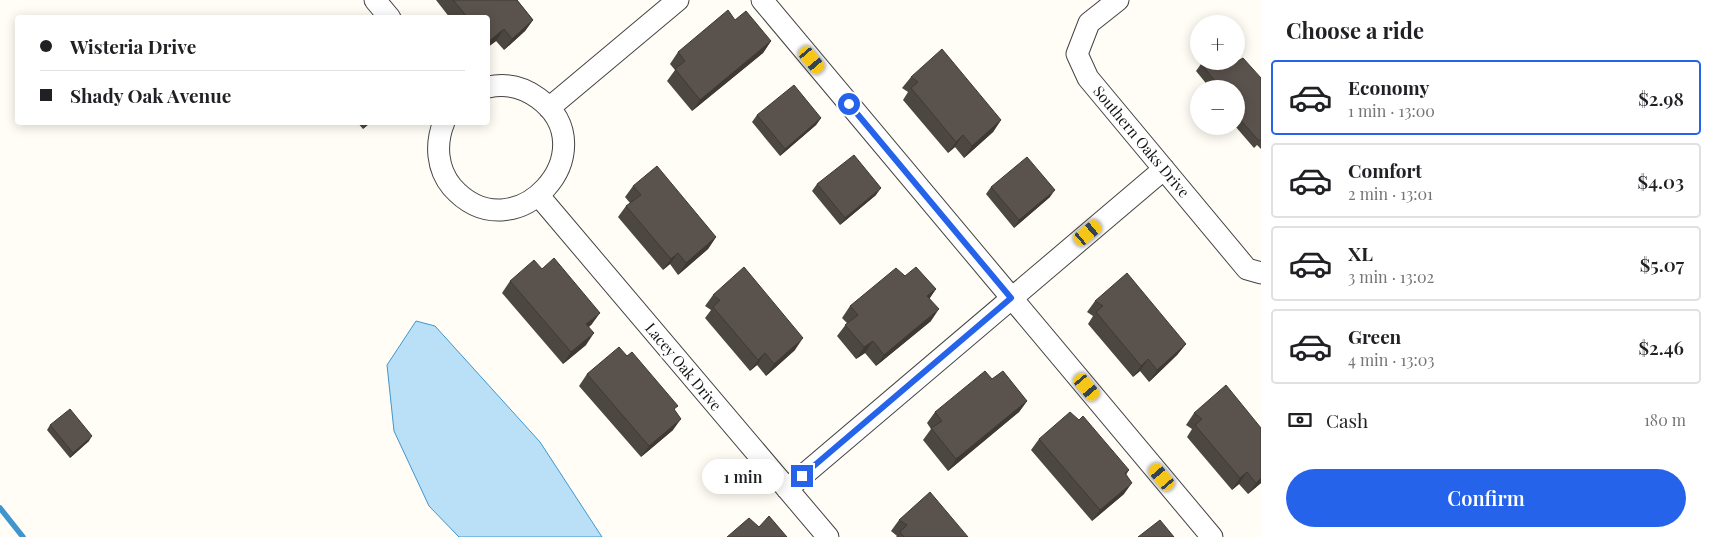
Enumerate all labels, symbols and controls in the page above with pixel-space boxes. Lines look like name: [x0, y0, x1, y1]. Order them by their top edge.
map controls: [1190, 15, 1245, 135]
button: +: [1190, 15, 1245, 70]
text: Choose a ride: [1286, 15, 1424, 45]
text: Wisteria Drive: [70, 33, 196, 59]
car: [796, 44, 827, 76]
text: Economy: [1348, 74, 1429, 100]
icon: car: [1288, 75, 1333, 120]
button: −: [1190, 80, 1245, 135]
street label: Southern Oaks Drive: [1089, 81, 1194, 201]
text: Shady Oak Avenue: [70, 82, 231, 108]
text: $2.98: [1638, 85, 1684, 111]
route start: [838, 93, 860, 115]
text: 1 min · 13:00: [1348, 100, 1435, 121]
text: Comfort: [1348, 157, 1422, 183]
icon: car: [1288, 158, 1333, 203]
text: $4.03: [1638, 168, 1684, 194]
text: 2 min · 13:01: [1348, 183, 1433, 204]
car: [1071, 218, 1104, 248]
text: XL: [1348, 240, 1373, 266]
icon: car: [1288, 241, 1333, 286]
text: $5.07: [1640, 251, 1684, 277]
text: 3 min · 13:02: [1348, 266, 1434, 287]
street label: Lacey Oak Drive: [641, 318, 726, 415]
text: Green: [1348, 323, 1401, 349]
icon: car: [1288, 324, 1333, 369]
text: $2.46: [1639, 334, 1684, 360]
text: 4 min · 13:03: [1348, 349, 1434, 370]
car: [1071, 371, 1102, 403]
icon: cash: [1286, 406, 1314, 434]
text: Cash: [1326, 407, 1368, 433]
text: 180 m: [1644, 409, 1686, 430]
callout: 1 min: [702, 458, 784, 494]
car: [1146, 461, 1177, 493]
route end: [791, 465, 813, 487]
text: 1 min: [724, 466, 762, 487]
button: Confirm: [1286, 469, 1686, 527]

